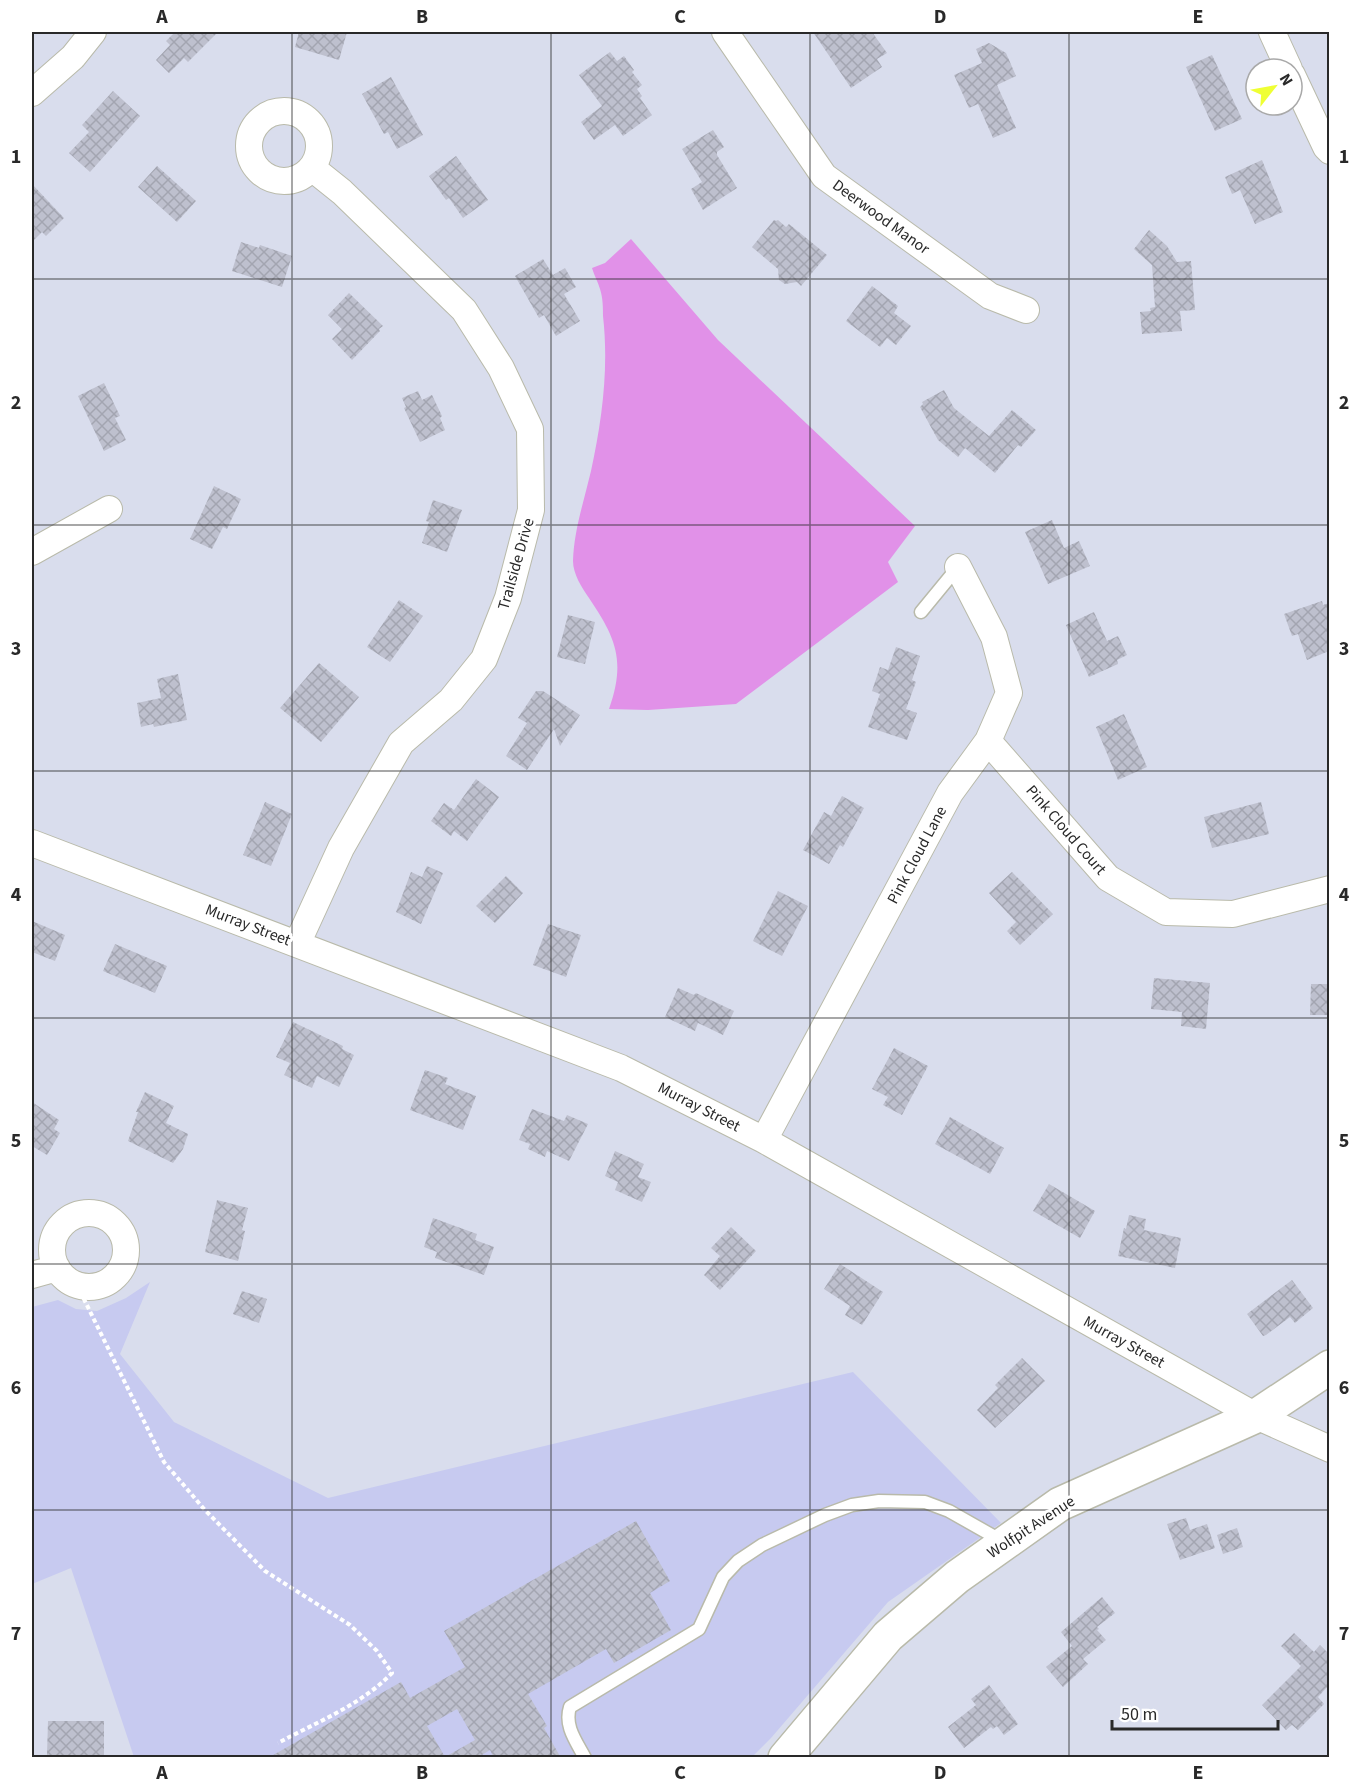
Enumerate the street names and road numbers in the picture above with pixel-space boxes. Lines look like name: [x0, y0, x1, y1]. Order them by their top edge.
street label: Deerwood Manor: [828, 174, 934, 260]
street label: Trailside Drive: [492, 516, 540, 612]
street label: Pink Cloud Court: [1021, 780, 1112, 880]
street label: Pink Cloud Lane: [882, 802, 952, 908]
street label: Murray Street: [202, 899, 294, 952]
street label: Murray Street: [654, 1077, 745, 1137]
street label: Murray Street: [1079, 1311, 1169, 1374]
street label: Wolfpit Avenue: [983, 1490, 1079, 1564]

